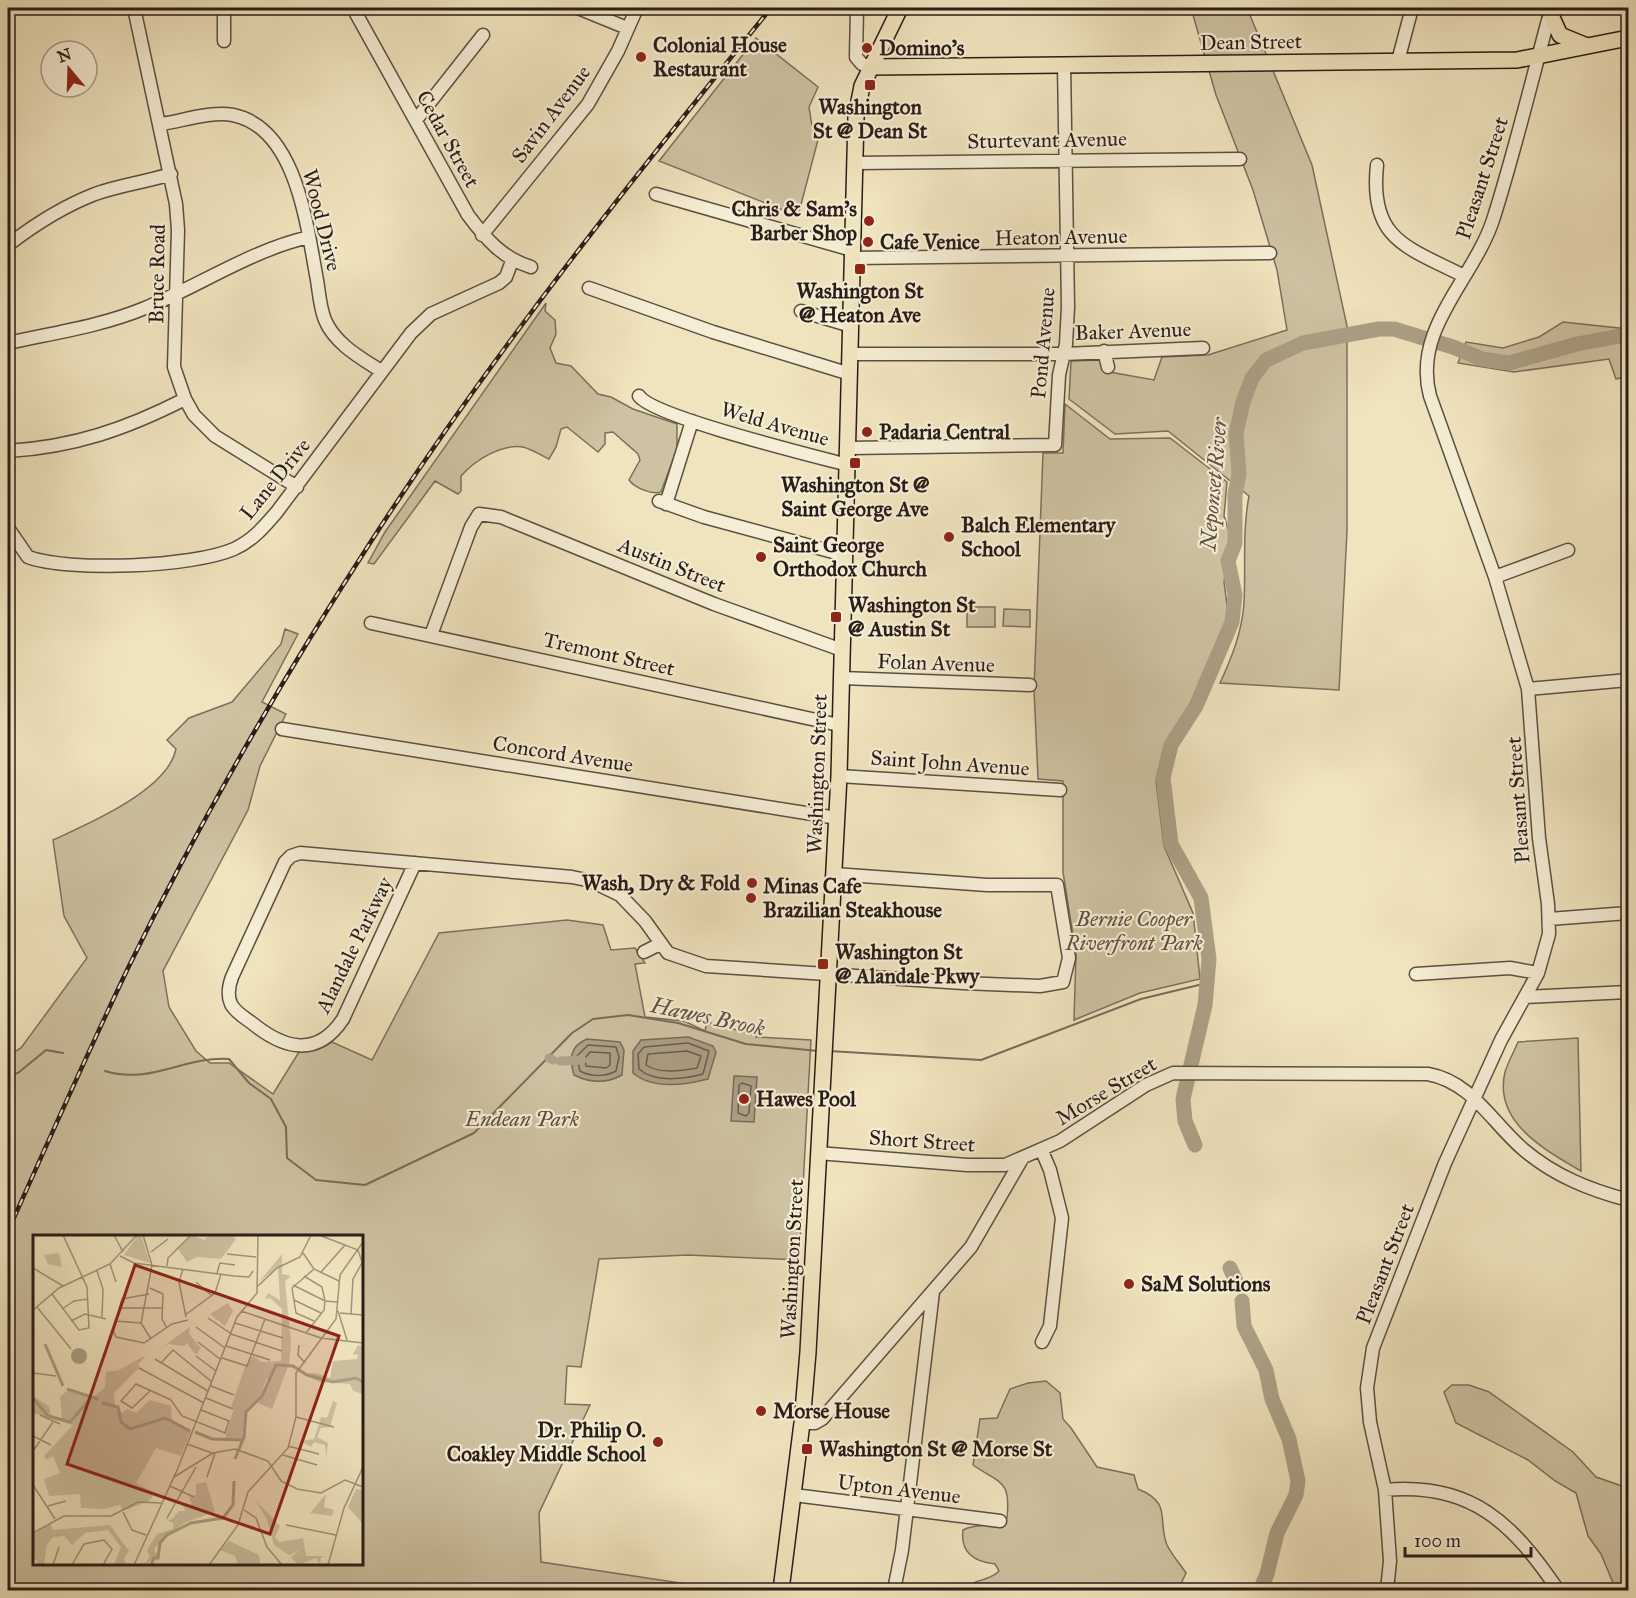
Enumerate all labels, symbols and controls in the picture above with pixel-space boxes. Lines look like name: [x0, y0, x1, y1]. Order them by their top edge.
street label: Dean Street: [1200, 28, 1303, 56]
place label: Colonial House Restaurant: [653, 32, 787, 82]
place label: Domino's: [879, 35, 965, 61]
north arrow: [39, 39, 99, 99]
marker: Domino's: [860, 41, 874, 55]
text: N: [55, 44, 74, 66]
marker: Colonial House Restaurant: [634, 50, 648, 64]
street label: Savin Avenue: [506, 60, 596, 168]
marker: Washington St @ Dean St: [863, 78, 877, 92]
street label: Cedar Street: [411, 86, 486, 193]
place label: Washington St @ Dean St: [813, 94, 928, 144]
street label: Pleasant Street: [1450, 113, 1514, 242]
street label: Sturtevant Avenue: [967, 126, 1127, 154]
street label: Wood Drive: [297, 166, 347, 274]
place label: Chris & Sam's Barber Shop: [732, 196, 857, 246]
marker: Chris & Sam's Barber Shop: [862, 214, 876, 228]
street label: Bruce Road: [143, 223, 171, 324]
street label: Heaton Avenue: [994, 223, 1128, 251]
place label: Cafe Venice: [880, 229, 980, 255]
marker: Cafe Venice: [861, 235, 875, 249]
marker: Washington St @ Heaton Ave: [853, 262, 867, 276]
place label: Washington St @ Heaton Ave: [796, 278, 924, 328]
street label: Pond Avenue: [1025, 286, 1061, 400]
street label: Baker Avenue: [1074, 316, 1192, 346]
street label: Weld Avenue: [718, 396, 832, 452]
water label: Neponset River: [1194, 415, 1233, 553]
place label: Padaria Central: [879, 419, 1011, 445]
marker: Padaria Central: [860, 425, 874, 439]
street label: Lane Drive: [234, 433, 316, 525]
marker: Washington St @ Saint George Ave: [848, 456, 862, 470]
place label: Washington St @ Saint George Ave: [781, 472, 930, 522]
place label: Balch Elementary School: [961, 512, 1117, 562]
marker: Balch Elementary School: [942, 530, 956, 544]
street label: Austin Street: [613, 531, 730, 599]
place label: Saint George Orthodox Church: [773, 532, 927, 582]
marker: Saint George Orthodox Church: [754, 550, 768, 564]
place label: Washington St @ Austin St: [848, 592, 976, 642]
marker: Washington St @ Austin St: [829, 610, 843, 624]
street label: Tremont Street: [541, 626, 678, 682]
street label: Folan Avenue: [877, 648, 995, 678]
street label: Washington Street: [801, 693, 833, 855]
street label: Concord Avenue: [491, 730, 635, 778]
street label: Pleasant Street: [1501, 735, 1535, 864]
street label: Saint John Avenue: [870, 744, 1031, 782]
place label: Wash, Dry & Fold: [582, 870, 740, 896]
street label: Alandale Parkway: [309, 872, 399, 1018]
place label: Minas Cafe Brazilian Steakhouse: [763, 873, 942, 923]
marker: Wash, Dry & Fold: [745, 876, 759, 890]
marker: Minas Cafe Brazilian Steakhouse: [744, 891, 758, 905]
park label: Bernie Cooper Riverfront Park: [1064, 906, 1203, 956]
place label: Washington St @ Alandale Pkwy: [835, 939, 981, 989]
marker: Washington St @ Alandale Pkwy: [816, 957, 830, 971]
water label: Hawes Brook: [647, 991, 768, 1042]
street label: Morse Street: [1051, 1050, 1162, 1131]
place label: Hawes Pool: [756, 1086, 857, 1112]
marker: Hawes Pool: [737, 1092, 751, 1106]
park label: Endean Park: [464, 1106, 580, 1132]
street label: Short Street: [868, 1124, 977, 1158]
street label: Washington Street: [775, 1178, 809, 1340]
street label: Pleasant Street: [1350, 1199, 1420, 1328]
inset map: [33, 1235, 363, 1565]
place label: SaM Solutions: [1141, 1271, 1271, 1297]
marker: SaM Solutions: [1122, 1277, 1136, 1291]
place label: Morse House: [773, 1398, 890, 1424]
marker: Morse House: [754, 1404, 768, 1418]
place label: Dr. Philip O. Coakley Middle School: [447, 1417, 647, 1467]
marker: Dr. Philip O. Coakley Middle School: [651, 1435, 665, 1449]
place label: Washington St @ Morse St: [819, 1436, 1053, 1462]
marker: Washington St @ Morse St: [800, 1442, 814, 1456]
street label: Upton Avenue: [836, 1469, 962, 1509]
scale bar: [1405, 1520, 1531, 1558]
text: 100 m: [1414, 1530, 1461, 1552]

